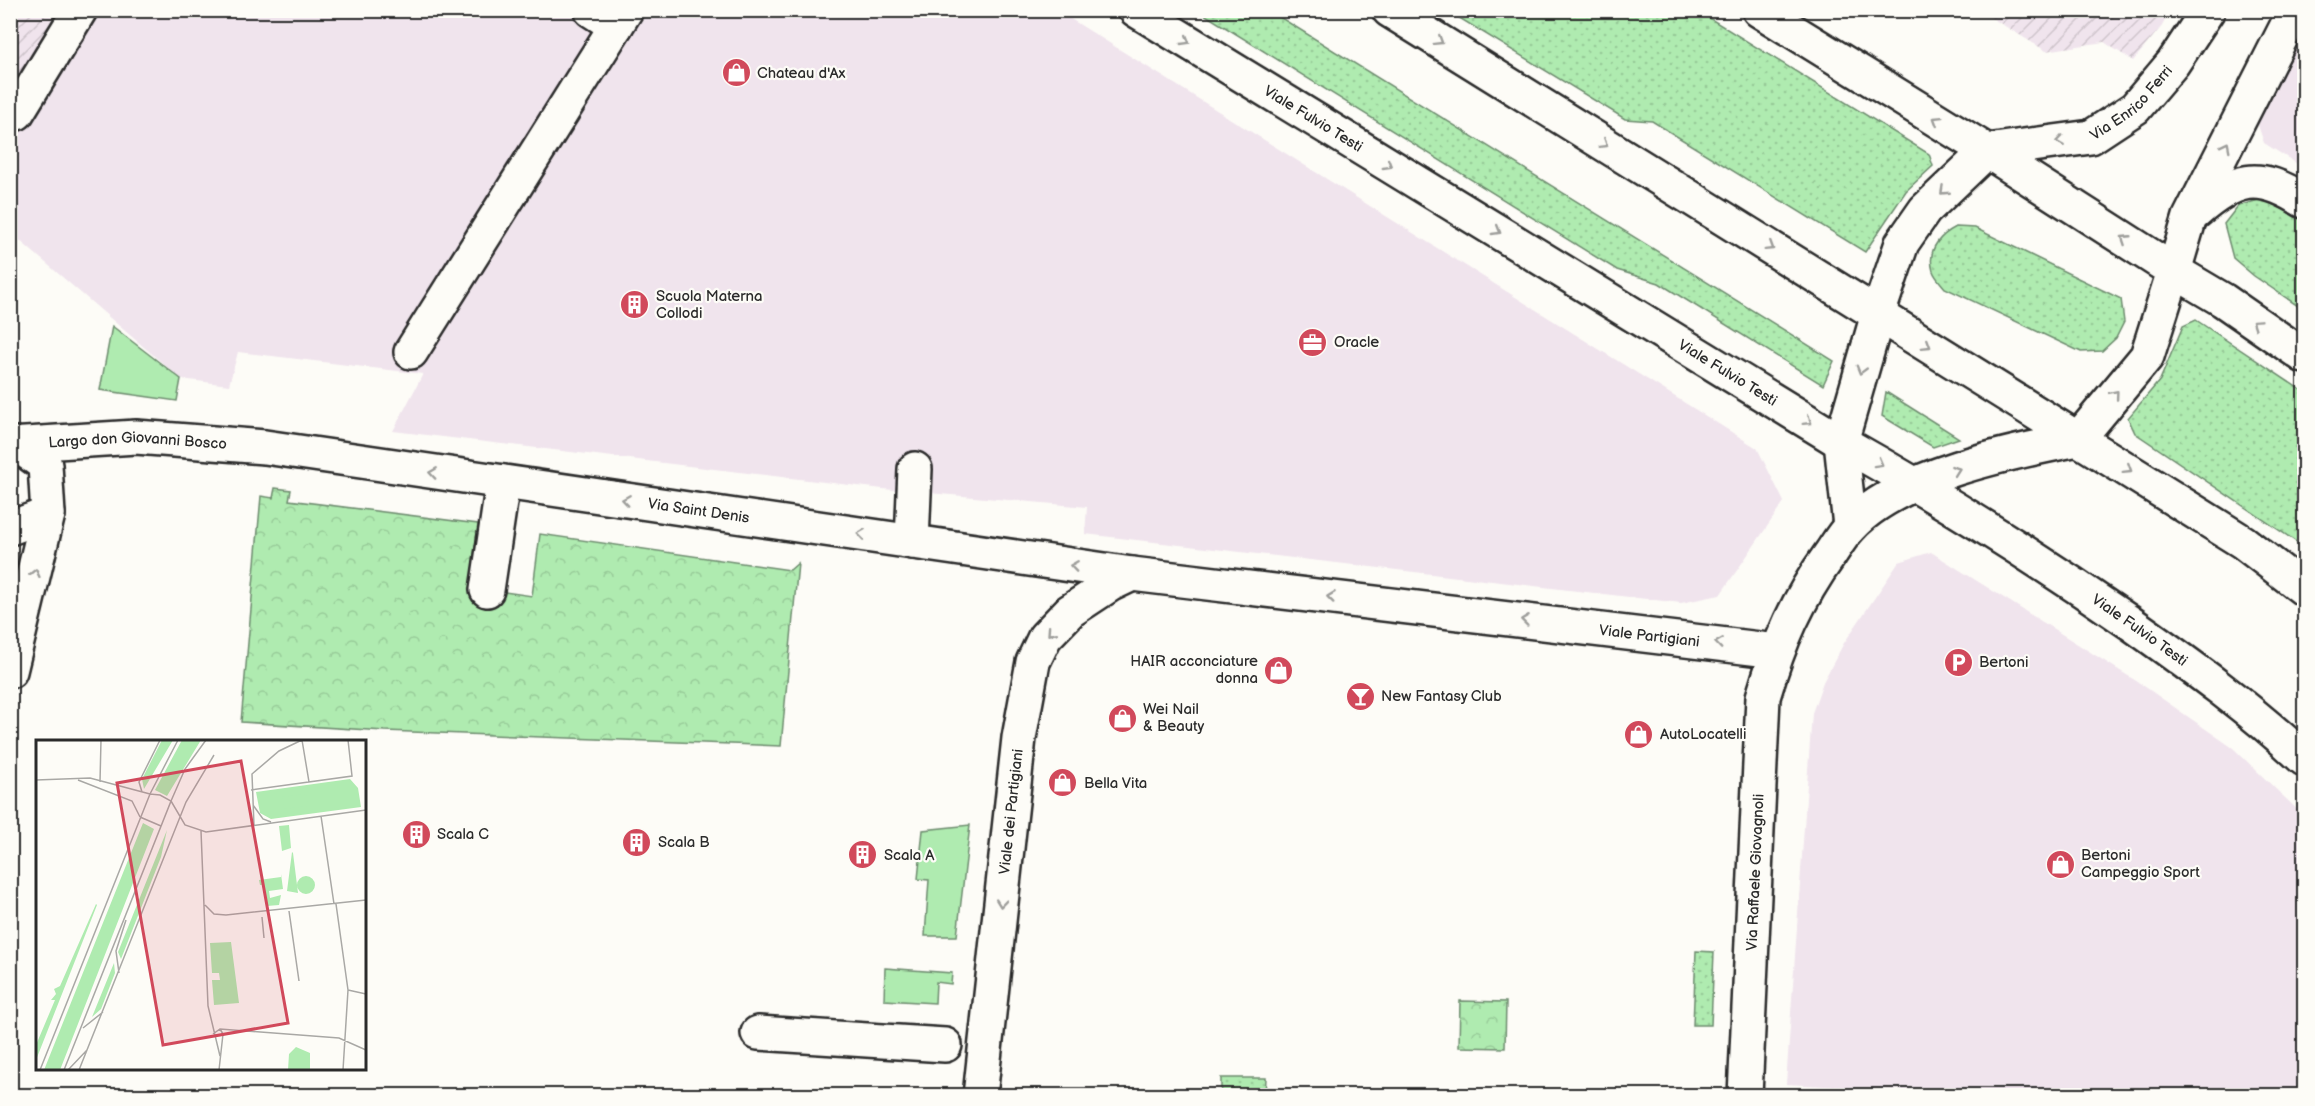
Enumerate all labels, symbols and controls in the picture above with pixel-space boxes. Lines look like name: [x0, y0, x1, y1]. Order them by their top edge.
one-way arrow: [1180, 34, 1190, 45]
one-way arrow: [1432, 34, 1443, 45]
shop icon: Chateau d'Ax: [720, 57, 752, 89]
street label: Via Enrico Ferri: [2087, 62, 2177, 145]
place label: Chateau d'Ax: [757, 64, 846, 83]
street label: Viale Fulvio Testi: [1260, 82, 1366, 157]
one-way arrow: [1933, 116, 1943, 128]
one-way arrow: [2056, 134, 2065, 147]
one-way arrow: [1598, 137, 1608, 149]
one-way arrow: [2219, 142, 2231, 153]
one-way arrow: [1382, 157, 1392, 169]
one-way arrow: [1941, 184, 1951, 195]
one-way arrow: [1491, 224, 1501, 236]
one-way arrow: [2120, 235, 2131, 246]
one-way arrow: [1764, 240, 1774, 252]
place label: Scuola Materna Collodi: [656, 287, 763, 323]
building icon: Scuola Materna Collodi: [619, 289, 651, 321]
one-way arrow: [2252, 319, 2263, 330]
office icon: Oracle: [1297, 326, 1329, 358]
place label: Oracle: [1334, 333, 1379, 352]
street label: Viale Fulvio Testi: [1674, 335, 1781, 411]
one-way arrow: [1921, 338, 1931, 350]
one-way arrow: [1856, 364, 1868, 375]
one-way arrow: [2108, 390, 2119, 401]
one-way arrow: [1802, 414, 1812, 426]
street label: Largo don Giovanni Bosco: [48, 428, 228, 454]
one-way arrow: [1873, 456, 1883, 467]
one-way arrow: [2122, 461, 2132, 473]
one-way arrow: [1950, 464, 1961, 477]
one-way arrow: [428, 467, 438, 479]
street label: Via Saint Denis: [647, 494, 751, 528]
one-way arrow: [621, 495, 631, 507]
one-way arrow: [856, 529, 865, 541]
one-way arrow: [1070, 560, 1079, 572]
one-way arrow: [27, 569, 40, 579]
street label: Viale Fulvio Testi: [2088, 590, 2191, 671]
one-way arrow: [1327, 592, 1336, 604]
one-way arrow: [1521, 614, 1530, 627]
street label: Viale Partigiani: [1598, 621, 1701, 652]
one-way arrow: [1047, 625, 1058, 636]
one-way arrow: [1714, 637, 1723, 649]
parking icon: Bertoni: [1942, 646, 1974, 678]
place label: HAIR acconciature donna: [1130, 652, 1258, 688]
place label: Bertoni: [1979, 653, 2028, 672]
shop icon: HAIR acconciature donna: [1263, 654, 1295, 686]
bar icon: New Fantasy Club: [1344, 680, 1376, 712]
place label: New Fantasy Club: [1381, 687, 1502, 706]
place label: Wei Nail & Beauty: [1143, 700, 1205, 736]
shop icon: Wei Nail & Beauty: [1106, 702, 1138, 734]
shop icon: AutoLocatelli: [1623, 718, 1655, 750]
place label: AutoLocatelli: [1660, 725, 1746, 744]
inset map: [36, 740, 366, 1070]
street label: Viale dei Partigiani: [995, 748, 1028, 876]
shop icon: Bella Vita: [1047, 767, 1079, 799]
place label: Bella Vita: [1084, 774, 1147, 793]
street label: Via Raffaele Giovagnoli: [1743, 793, 1769, 951]
building icon: Scala C: [400, 818, 432, 850]
place label: Scala C: [437, 825, 489, 844]
building icon: Scala B: [621, 826, 653, 858]
place label: Scala B: [658, 833, 710, 852]
building icon: Scala A: [847, 839, 879, 871]
place label: Scala A: [884, 846, 935, 865]
place label: Bertoni Campeggio Sport: [2081, 846, 2200, 882]
shop icon: Bertoni Campeggio Sport: [2044, 848, 2076, 880]
one-way arrow: [996, 899, 1008, 908]

